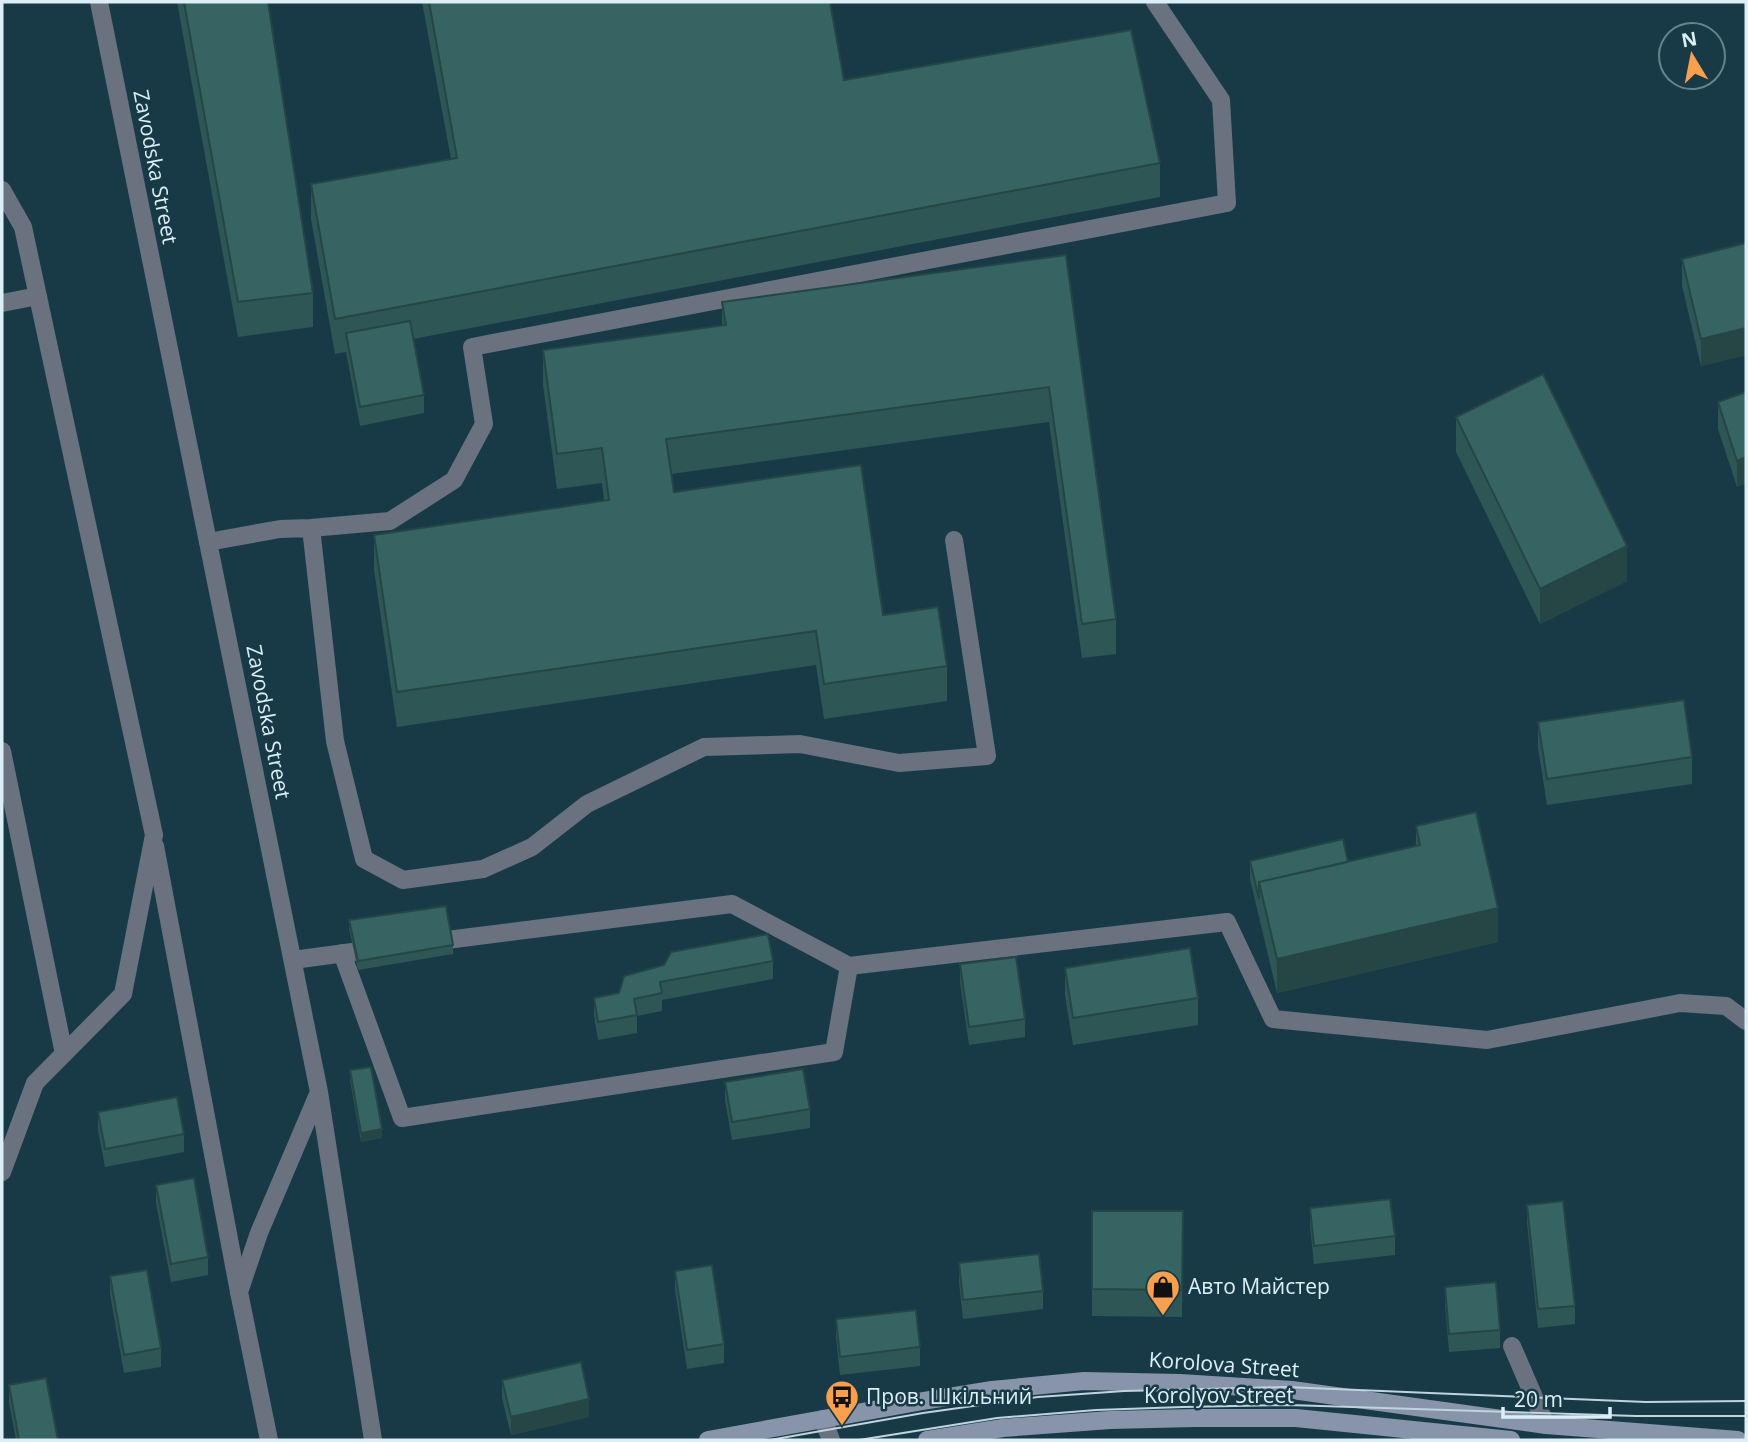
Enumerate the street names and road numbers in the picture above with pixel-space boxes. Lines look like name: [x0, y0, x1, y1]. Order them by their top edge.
street label: Zavodska Street: [127, 87, 185, 246]
street label: Zavodska Street: [240, 642, 298, 801]
street label: Korolova Street: [1148, 1345, 1300, 1383]
street label: Korolyov Street: [1144, 1381, 1294, 1409]

